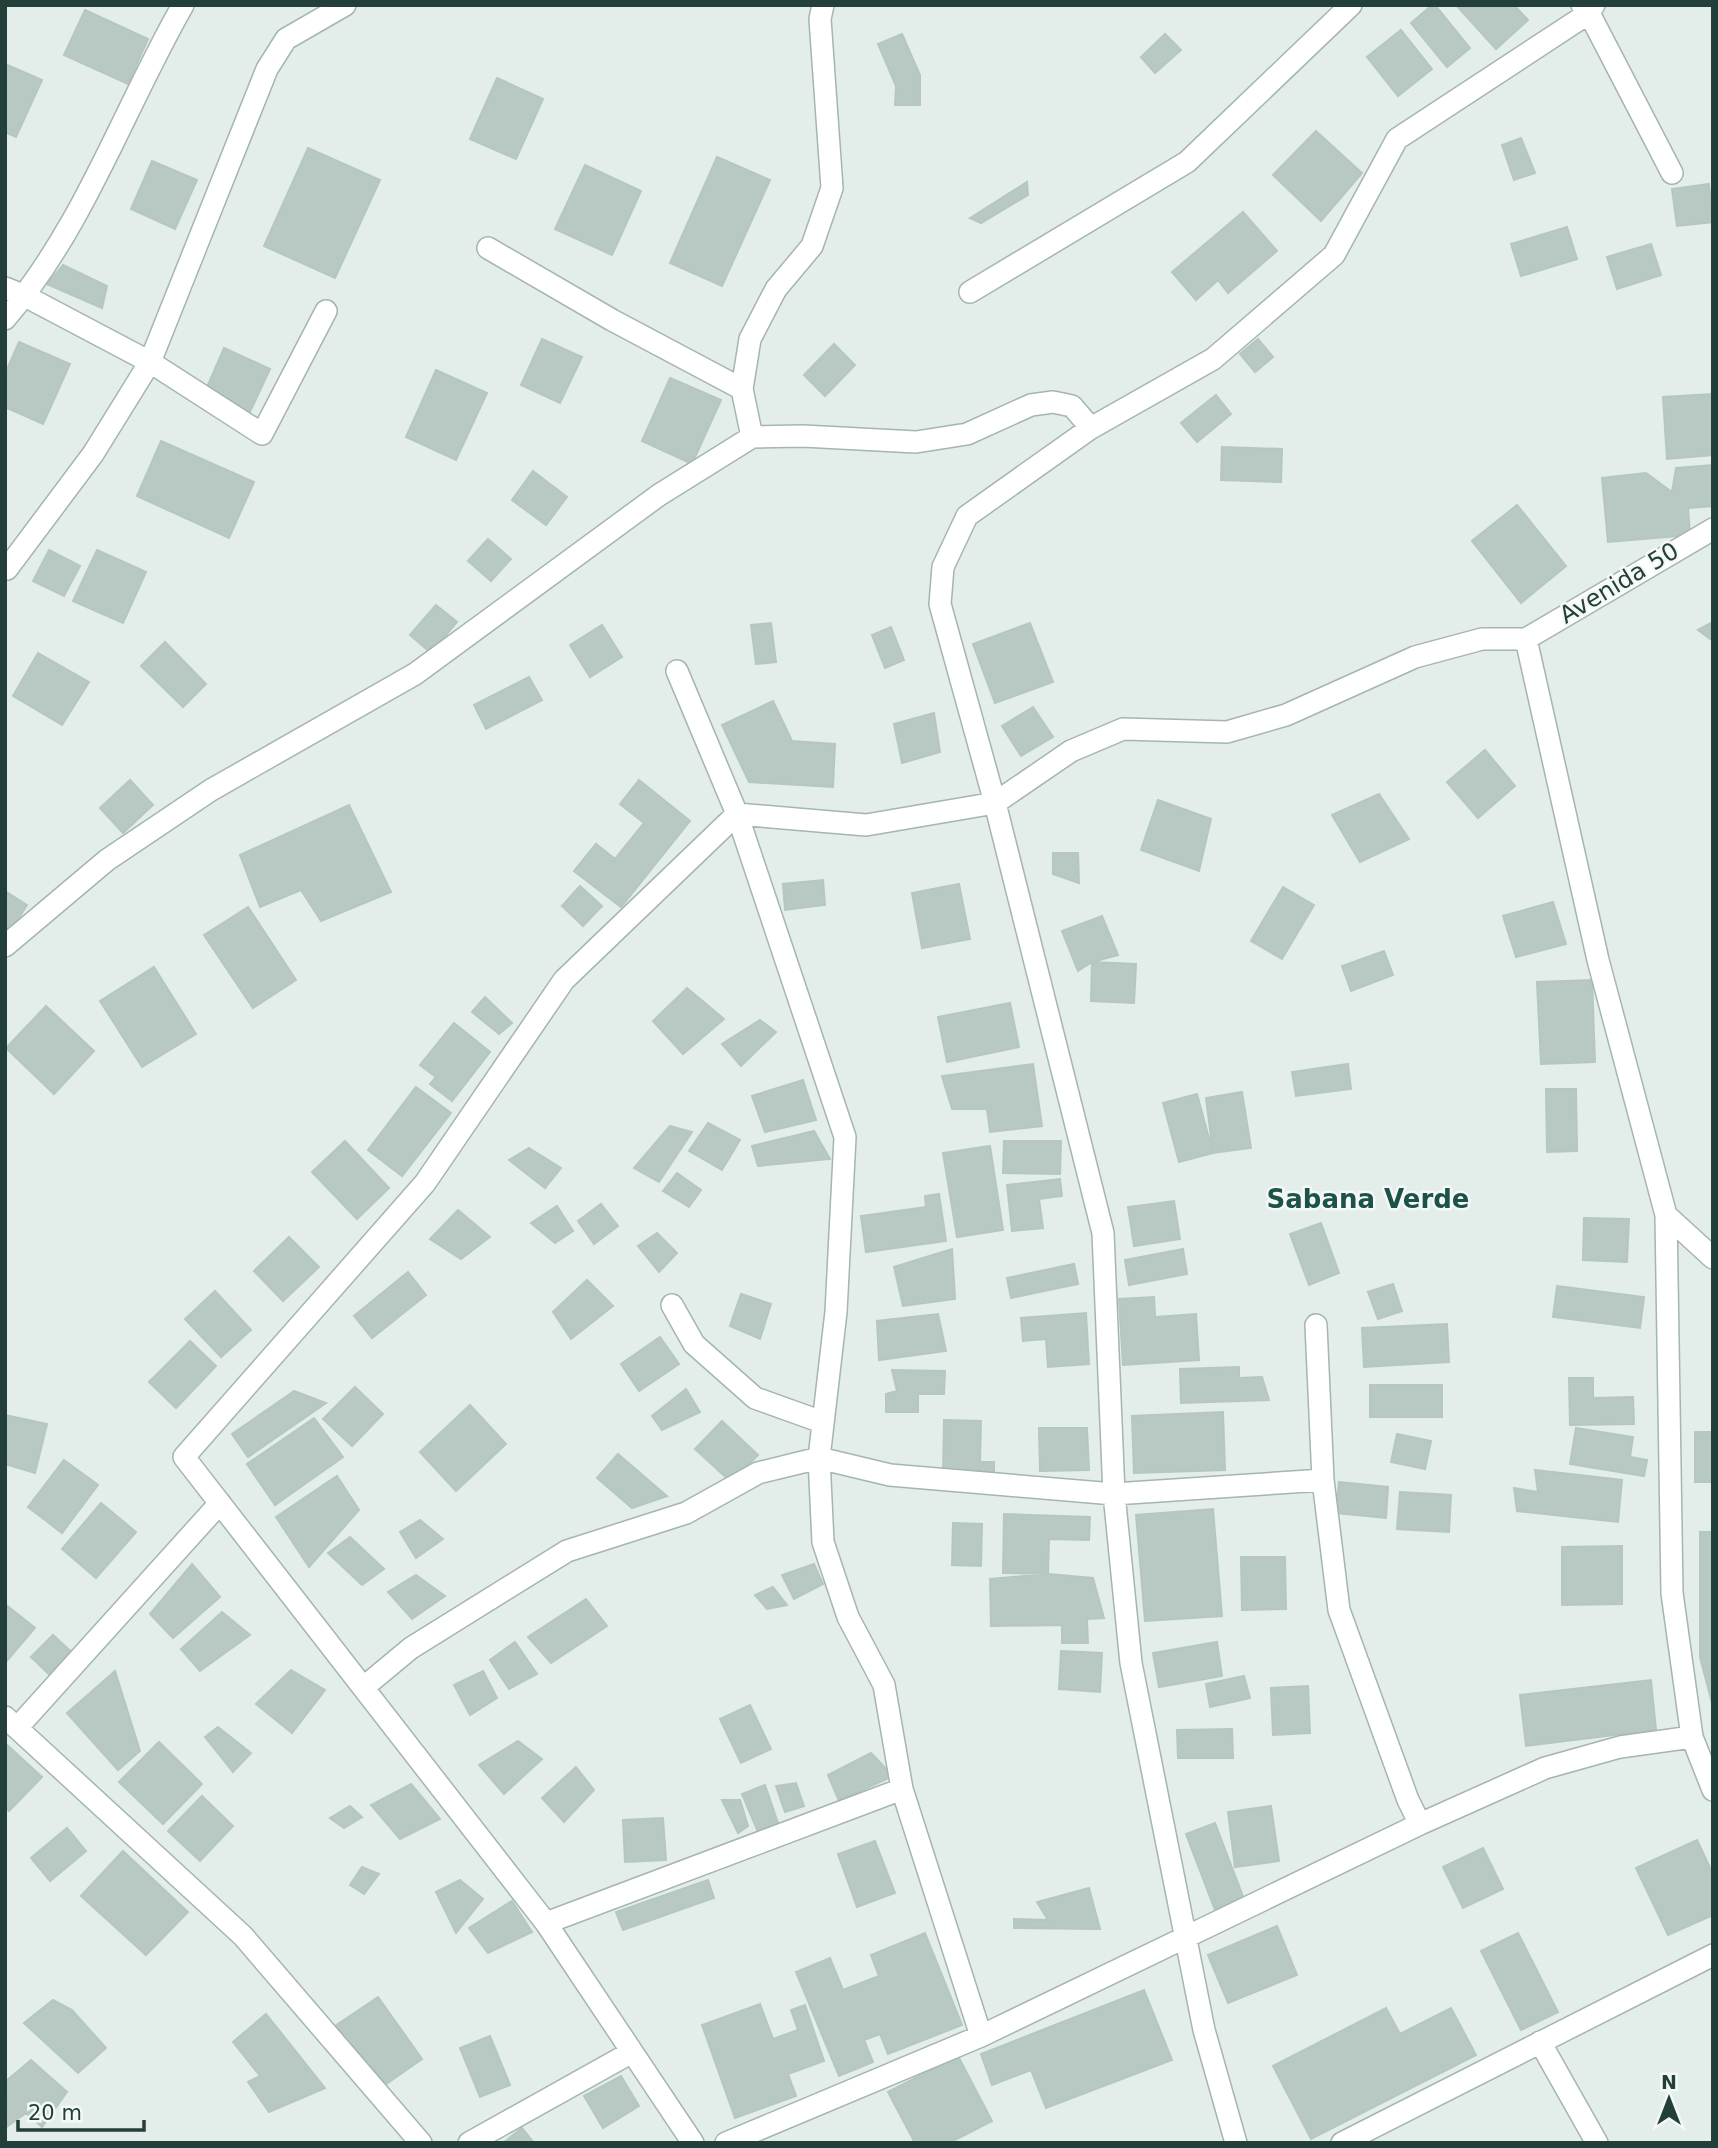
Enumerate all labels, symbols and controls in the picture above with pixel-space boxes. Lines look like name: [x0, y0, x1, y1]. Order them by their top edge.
street label: Avenida 50: [1554, 537, 1684, 629]
district label: Sabana Verde: [1267, 1184, 1469, 1214]
north arrow: [1634, 2064, 1704, 2134]
text: N: [1661, 2071, 1677, 2093]
scale bar: [18, 2088, 144, 2132]
text: 20 m: [28, 2101, 82, 2125]

